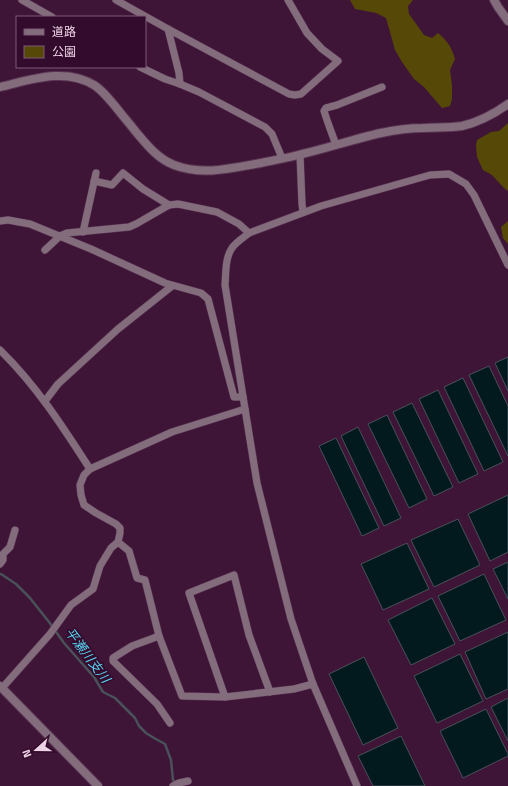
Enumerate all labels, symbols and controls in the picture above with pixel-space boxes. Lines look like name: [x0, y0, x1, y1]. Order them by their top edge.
legend: [16, 16, 146, 68]
text: 道路: [52, 22, 76, 41]
text: 公園: [52, 42, 76, 61]
water label: 平瀬川支川: [60, 623, 117, 689]
north arrow: [16, 730, 56, 770]
text: N: [18, 747, 35, 760]

